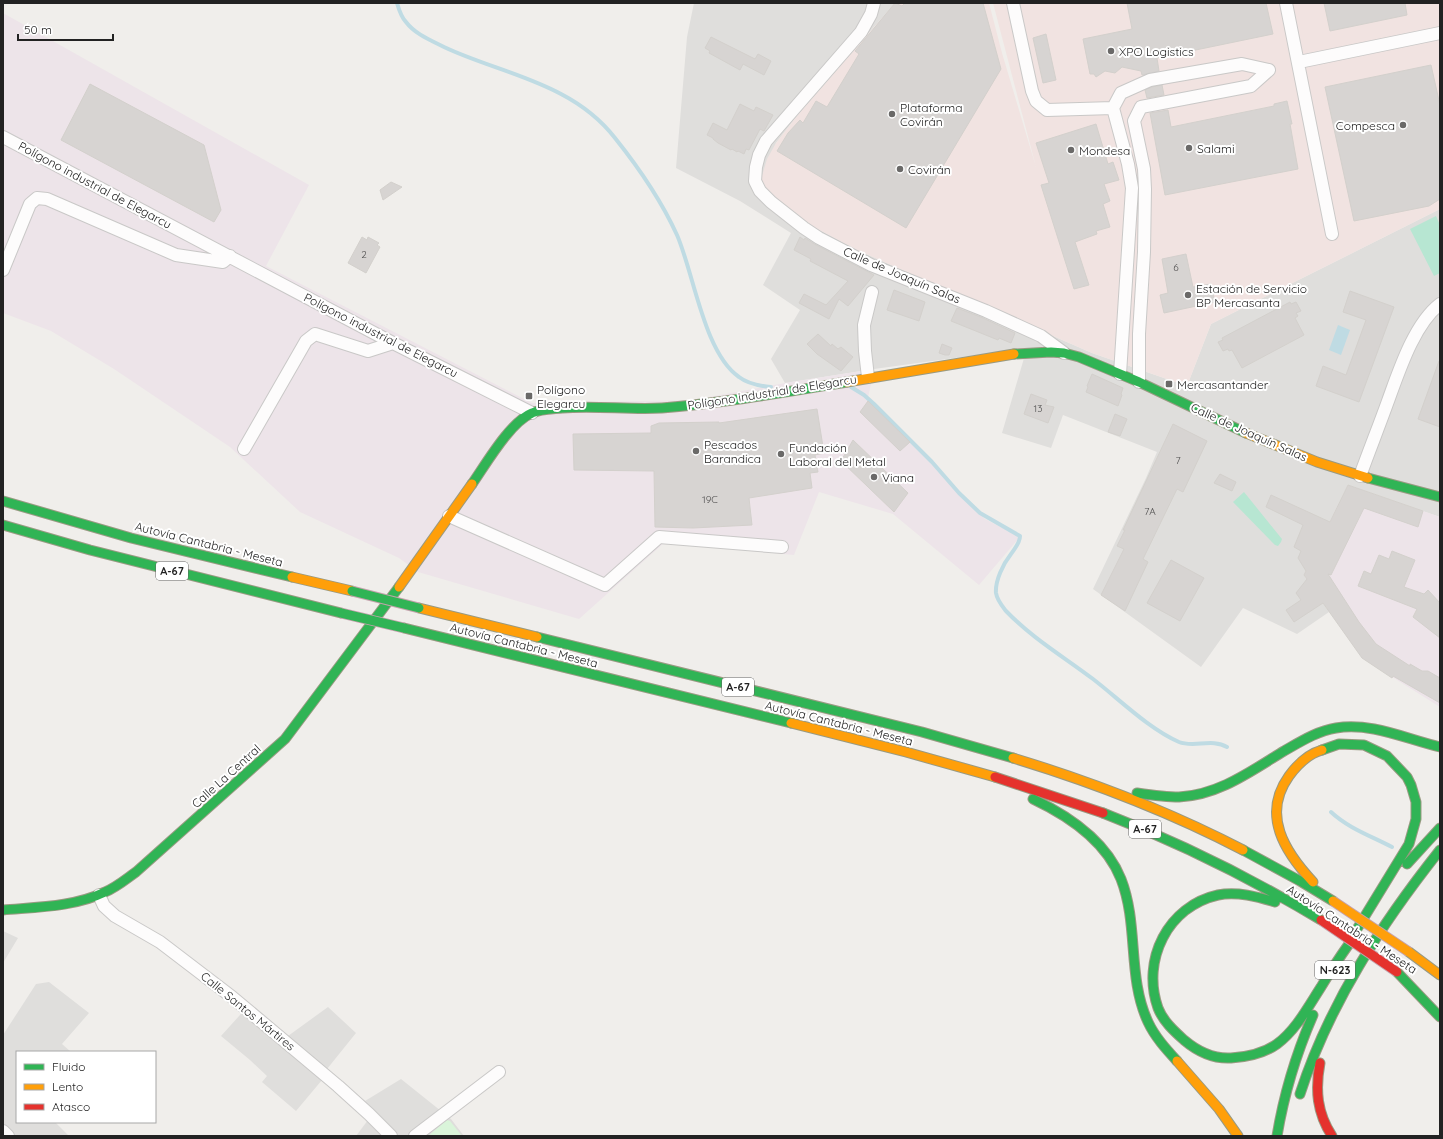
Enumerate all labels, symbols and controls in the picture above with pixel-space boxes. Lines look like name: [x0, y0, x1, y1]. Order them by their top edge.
scale bar: [18, 16, 113, 42]
text: 50 m: [24, 22, 52, 37]
place label: XPO Logistics: [1119, 44, 1194, 59]
marker: XPO Logistics: [1106, 46, 1116, 56]
place label: Plataforma Covirán: [900, 100, 962, 129]
marker: Plataforma Covirán: [887, 109, 897, 119]
place label: Compesca: [1336, 118, 1395, 133]
marker: Compesca: [1398, 120, 1408, 130]
street label: Polígono industrial de Elegarcu: [16, 138, 174, 232]
place label: Salami: [1197, 141, 1235, 156]
place label: Mondesa: [1079, 143, 1130, 158]
marker: Salami: [1184, 143, 1194, 153]
marker: Mondesa: [1066, 145, 1076, 155]
place label: Covirán: [908, 162, 951, 177]
marker: Covirán: [895, 164, 905, 174]
street label: Calle de Joaquín Salas: [841, 244, 963, 307]
house number: 2: [361, 248, 367, 261]
house number: 6: [1173, 261, 1179, 274]
place label: Estación de Servicio BP Mercasanta: [1196, 281, 1307, 310]
street label: Polígono industrial de Elegarcu: [301, 289, 461, 381]
marker: Estación de Servicio BP Mercasanta: [1183, 290, 1193, 300]
street label: Polígono industrial de Elegarcu: [686, 371, 858, 413]
place label: Mercasantander: [1177, 377, 1269, 392]
marker: Mercasantander: [1164, 379, 1174, 389]
place label: Polígono Elegarcu: [537, 382, 585, 411]
marker: Polígono Elegarcu: [524, 391, 534, 401]
street label: Calle de Joaquín Salas: [1188, 400, 1310, 465]
house number: 13: [1034, 402, 1042, 415]
place label: Pescados Barandica: [704, 437, 761, 466]
place label: Fundación Laboral del Metal: [789, 440, 886, 469]
marker: Pescados Barandica: [691, 446, 701, 456]
marker: Fundación Laboral del Metal: [776, 449, 786, 459]
house number: 7: [1175, 454, 1181, 467]
place label: Viana: [882, 470, 914, 485]
marker: Viana: [869, 472, 879, 482]
house number: 19C: [702, 493, 718, 506]
house number: 7A: [1144, 505, 1156, 518]
street label: Autovía Cantabria - Meseta: [133, 518, 285, 570]
road number: A-67: [156, 562, 188, 580]
street label: Autovía Cantabria - Meseta: [448, 619, 600, 671]
road number: A-67: [722, 678, 754, 696]
street label: Autovía Cantabria - Meseta: [763, 697, 915, 749]
street label: Calle La Central: [188, 741, 264, 811]
road number: A-67: [1129, 820, 1161, 838]
street label: Autovía Cantabria - Meseta: [1284, 881, 1420, 977]
road number: N-623: [1315, 961, 1355, 979]
street label: Calle Santos Mártires: [198, 968, 298, 1054]
legend: [16, 1051, 156, 1123]
text: Fluido: [52, 1059, 85, 1074]
text: Lento: [52, 1079, 83, 1094]
text: Atasco: [52, 1099, 90, 1114]

